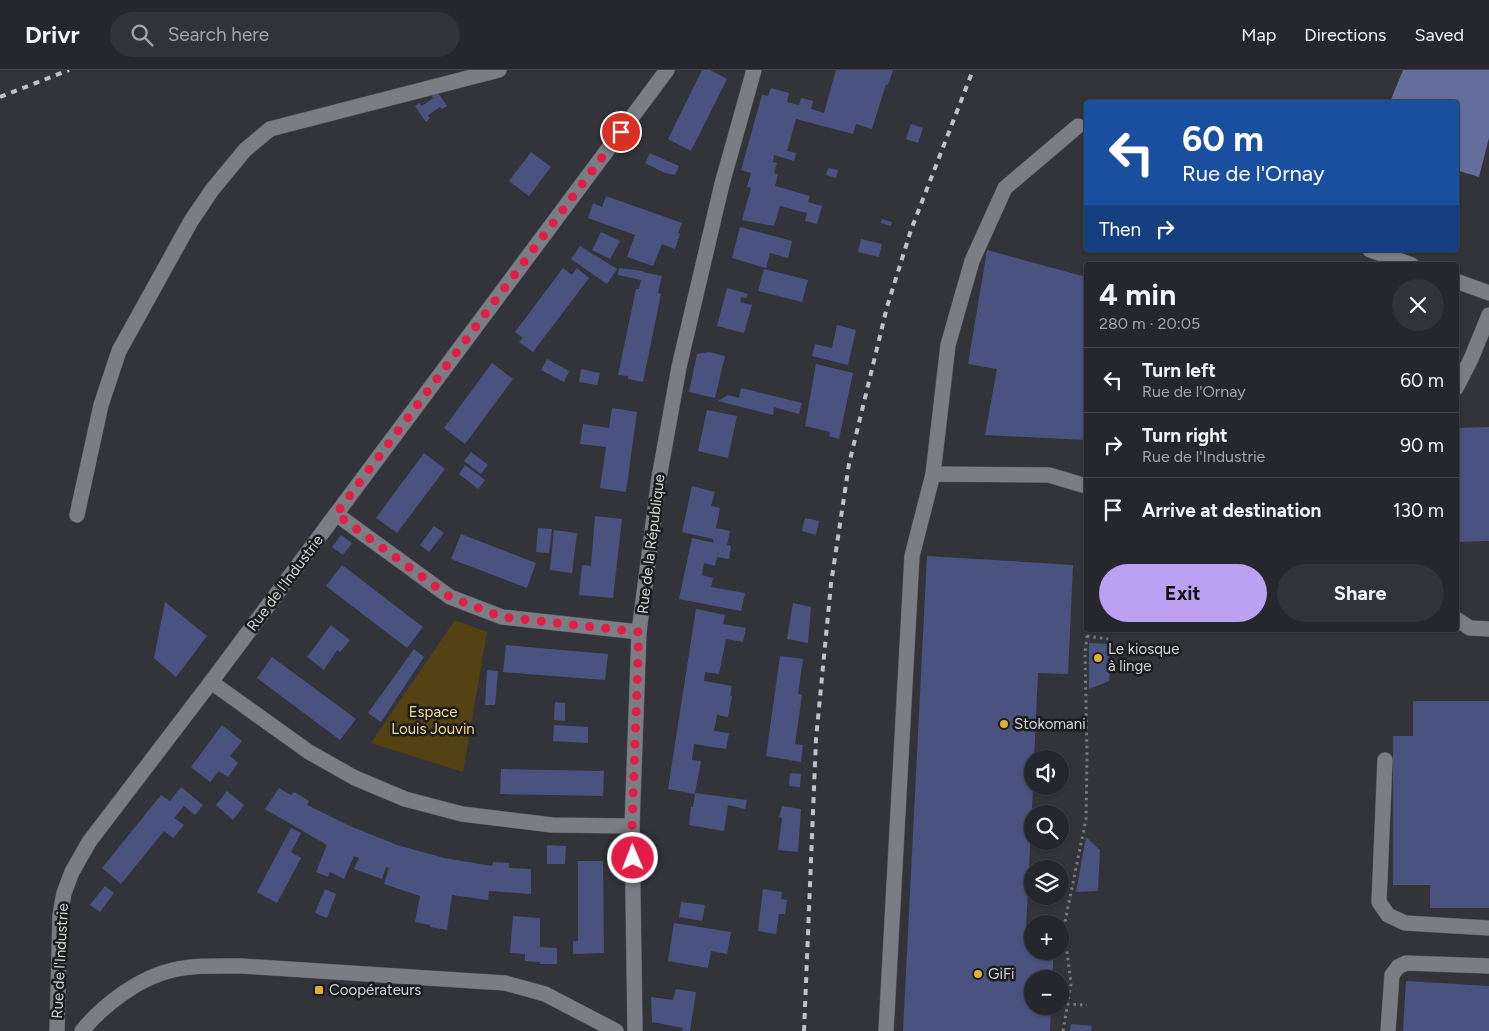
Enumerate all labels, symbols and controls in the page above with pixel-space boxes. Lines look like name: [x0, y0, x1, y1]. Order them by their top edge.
search box: [110, 12, 460, 57]
text: Drivr: [25, 20, 80, 49]
icon: search: [128, 21, 156, 49]
text: Search here: [168, 23, 269, 46]
text: Map: [1241, 24, 1276, 46]
text: Directions: [1304, 24, 1386, 46]
text: Saved: [1414, 24, 1464, 46]
pin: [600, 111, 642, 153]
icon: arrive: [607, 118, 635, 146]
text: 60 m: [1182, 118, 1264, 160]
icon: left: [1099, 120, 1164, 185]
text: Rue de l'Ornay: [1182, 160, 1324, 187]
icon: right: [1151, 215, 1179, 243]
text: Then: [1099, 218, 1141, 241]
text: 4 min: [1099, 276, 1176, 313]
button: close: [1392, 279, 1444, 331]
text: 280 m · 20:05: [1099, 314, 1200, 333]
text: Turn left: [1142, 359, 1216, 382]
icon: left: [1099, 366, 1127, 394]
text: 60 m: [1400, 369, 1444, 392]
text: Rue de l'Ornay: [1142, 382, 1246, 401]
text: Turn right: [1142, 424, 1228, 447]
icon: right: [1099, 431, 1127, 459]
text: 90 m: [1400, 434, 1444, 457]
text: Rue de l'Industrie: [1142, 447, 1265, 466]
street label: Rue de la République: [633, 473, 669, 615]
icon: arrive: [1099, 496, 1127, 524]
text: Arrive at destination: [1142, 499, 1321, 522]
text: 130 m: [1393, 499, 1444, 522]
street label: Rue de l'Industrie: [243, 531, 327, 635]
button: Exit: [1099, 564, 1267, 622]
button: Share: [1277, 564, 1444, 622]
place label: Le kiosque à linge: [1108, 640, 1179, 675]
marker: Le kiosque à linge: [1092, 652, 1104, 664]
park label: Espace Louis Jouvin: [391, 703, 475, 738]
place label: Stokomani: [1014, 715, 1086, 733]
marker: Stokomani: [998, 718, 1010, 730]
map controls: [1024, 750, 1069, 1015]
button: sound: [1024, 750, 1069, 795]
button: search: [1024, 805, 1069, 850]
position arrow: [606, 831, 658, 883]
button: layers: [1024, 860, 1069, 905]
street label: Rue de l'Industrie: [48, 903, 72, 1019]
button: +: [1024, 915, 1069, 960]
place label: GiFi: [988, 965, 1015, 983]
marker: GiFi: [972, 968, 984, 980]
button: −: [1024, 970, 1069, 1015]
place label: Coopérateurs: [329, 981, 421, 999]
marker: Coopérateurs: [313, 984, 325, 996]

